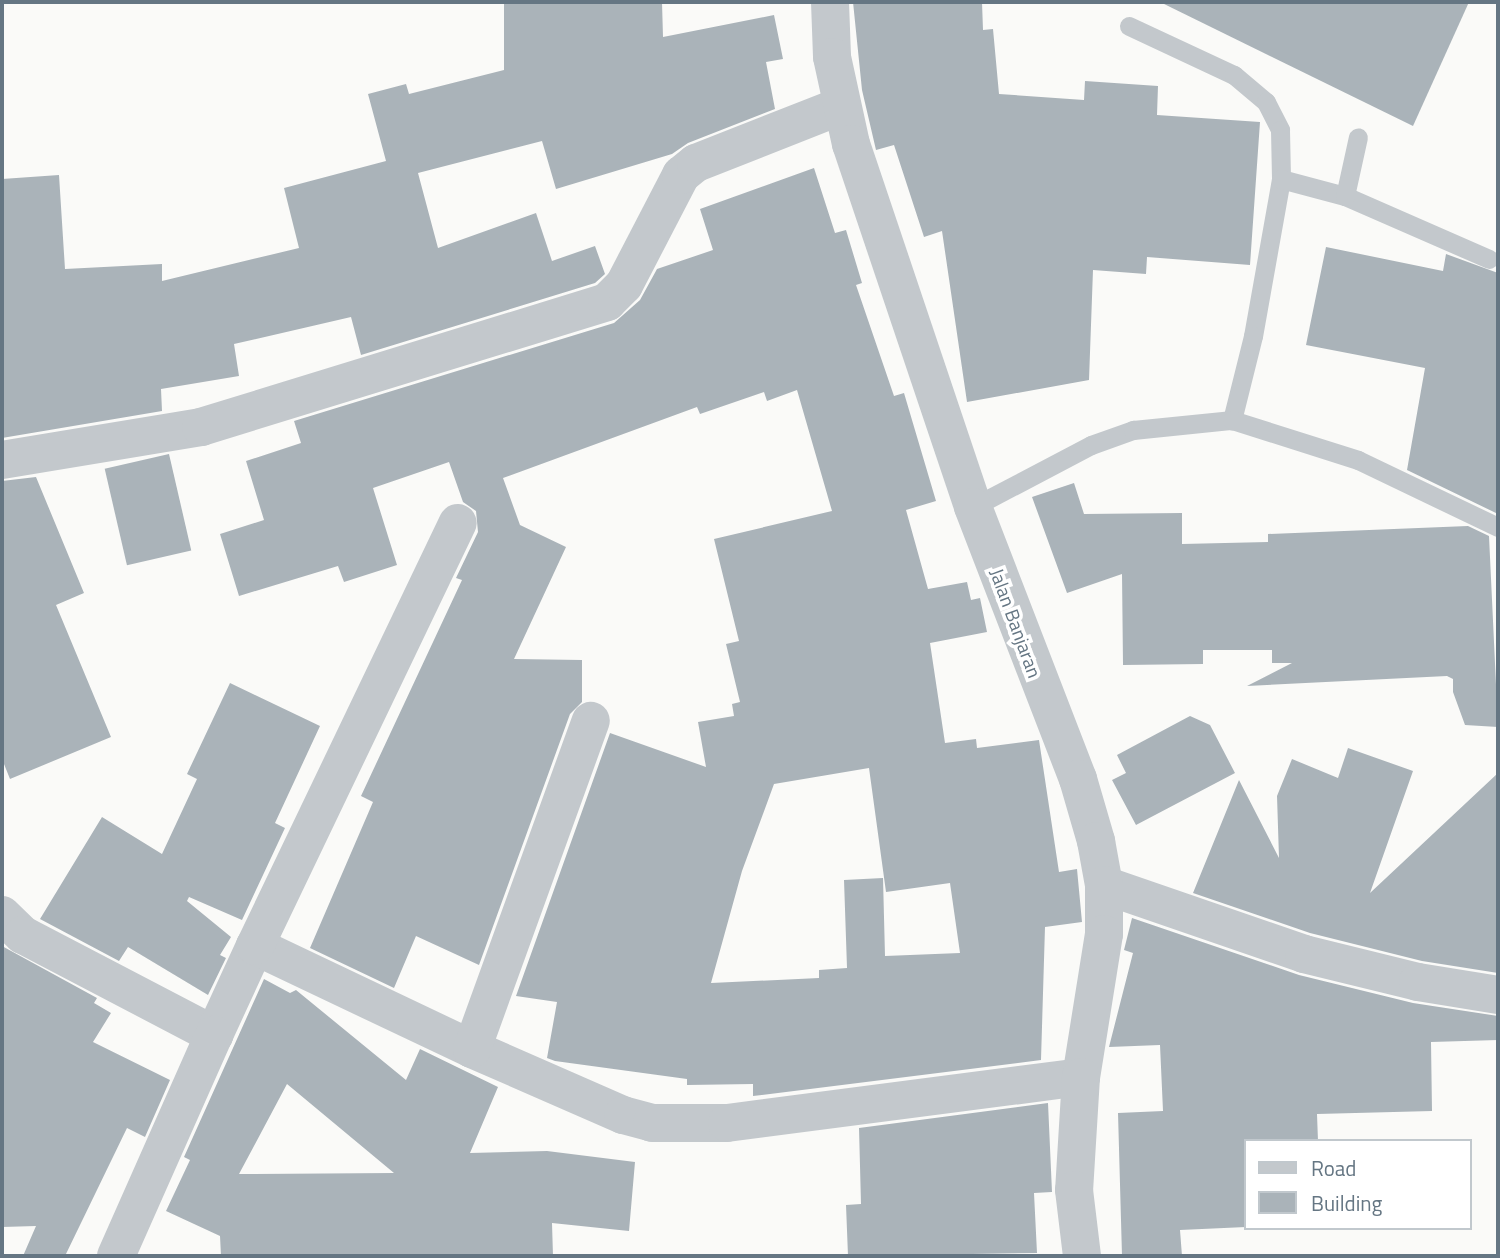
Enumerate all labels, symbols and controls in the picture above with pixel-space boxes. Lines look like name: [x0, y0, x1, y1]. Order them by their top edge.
street label: Jalan Banjaran: [986, 565, 1046, 681]
legend: [1244, 1139, 1472, 1230]
text: Road: [1311, 1152, 1356, 1184]
text: Building: [1311, 1187, 1382, 1219]

